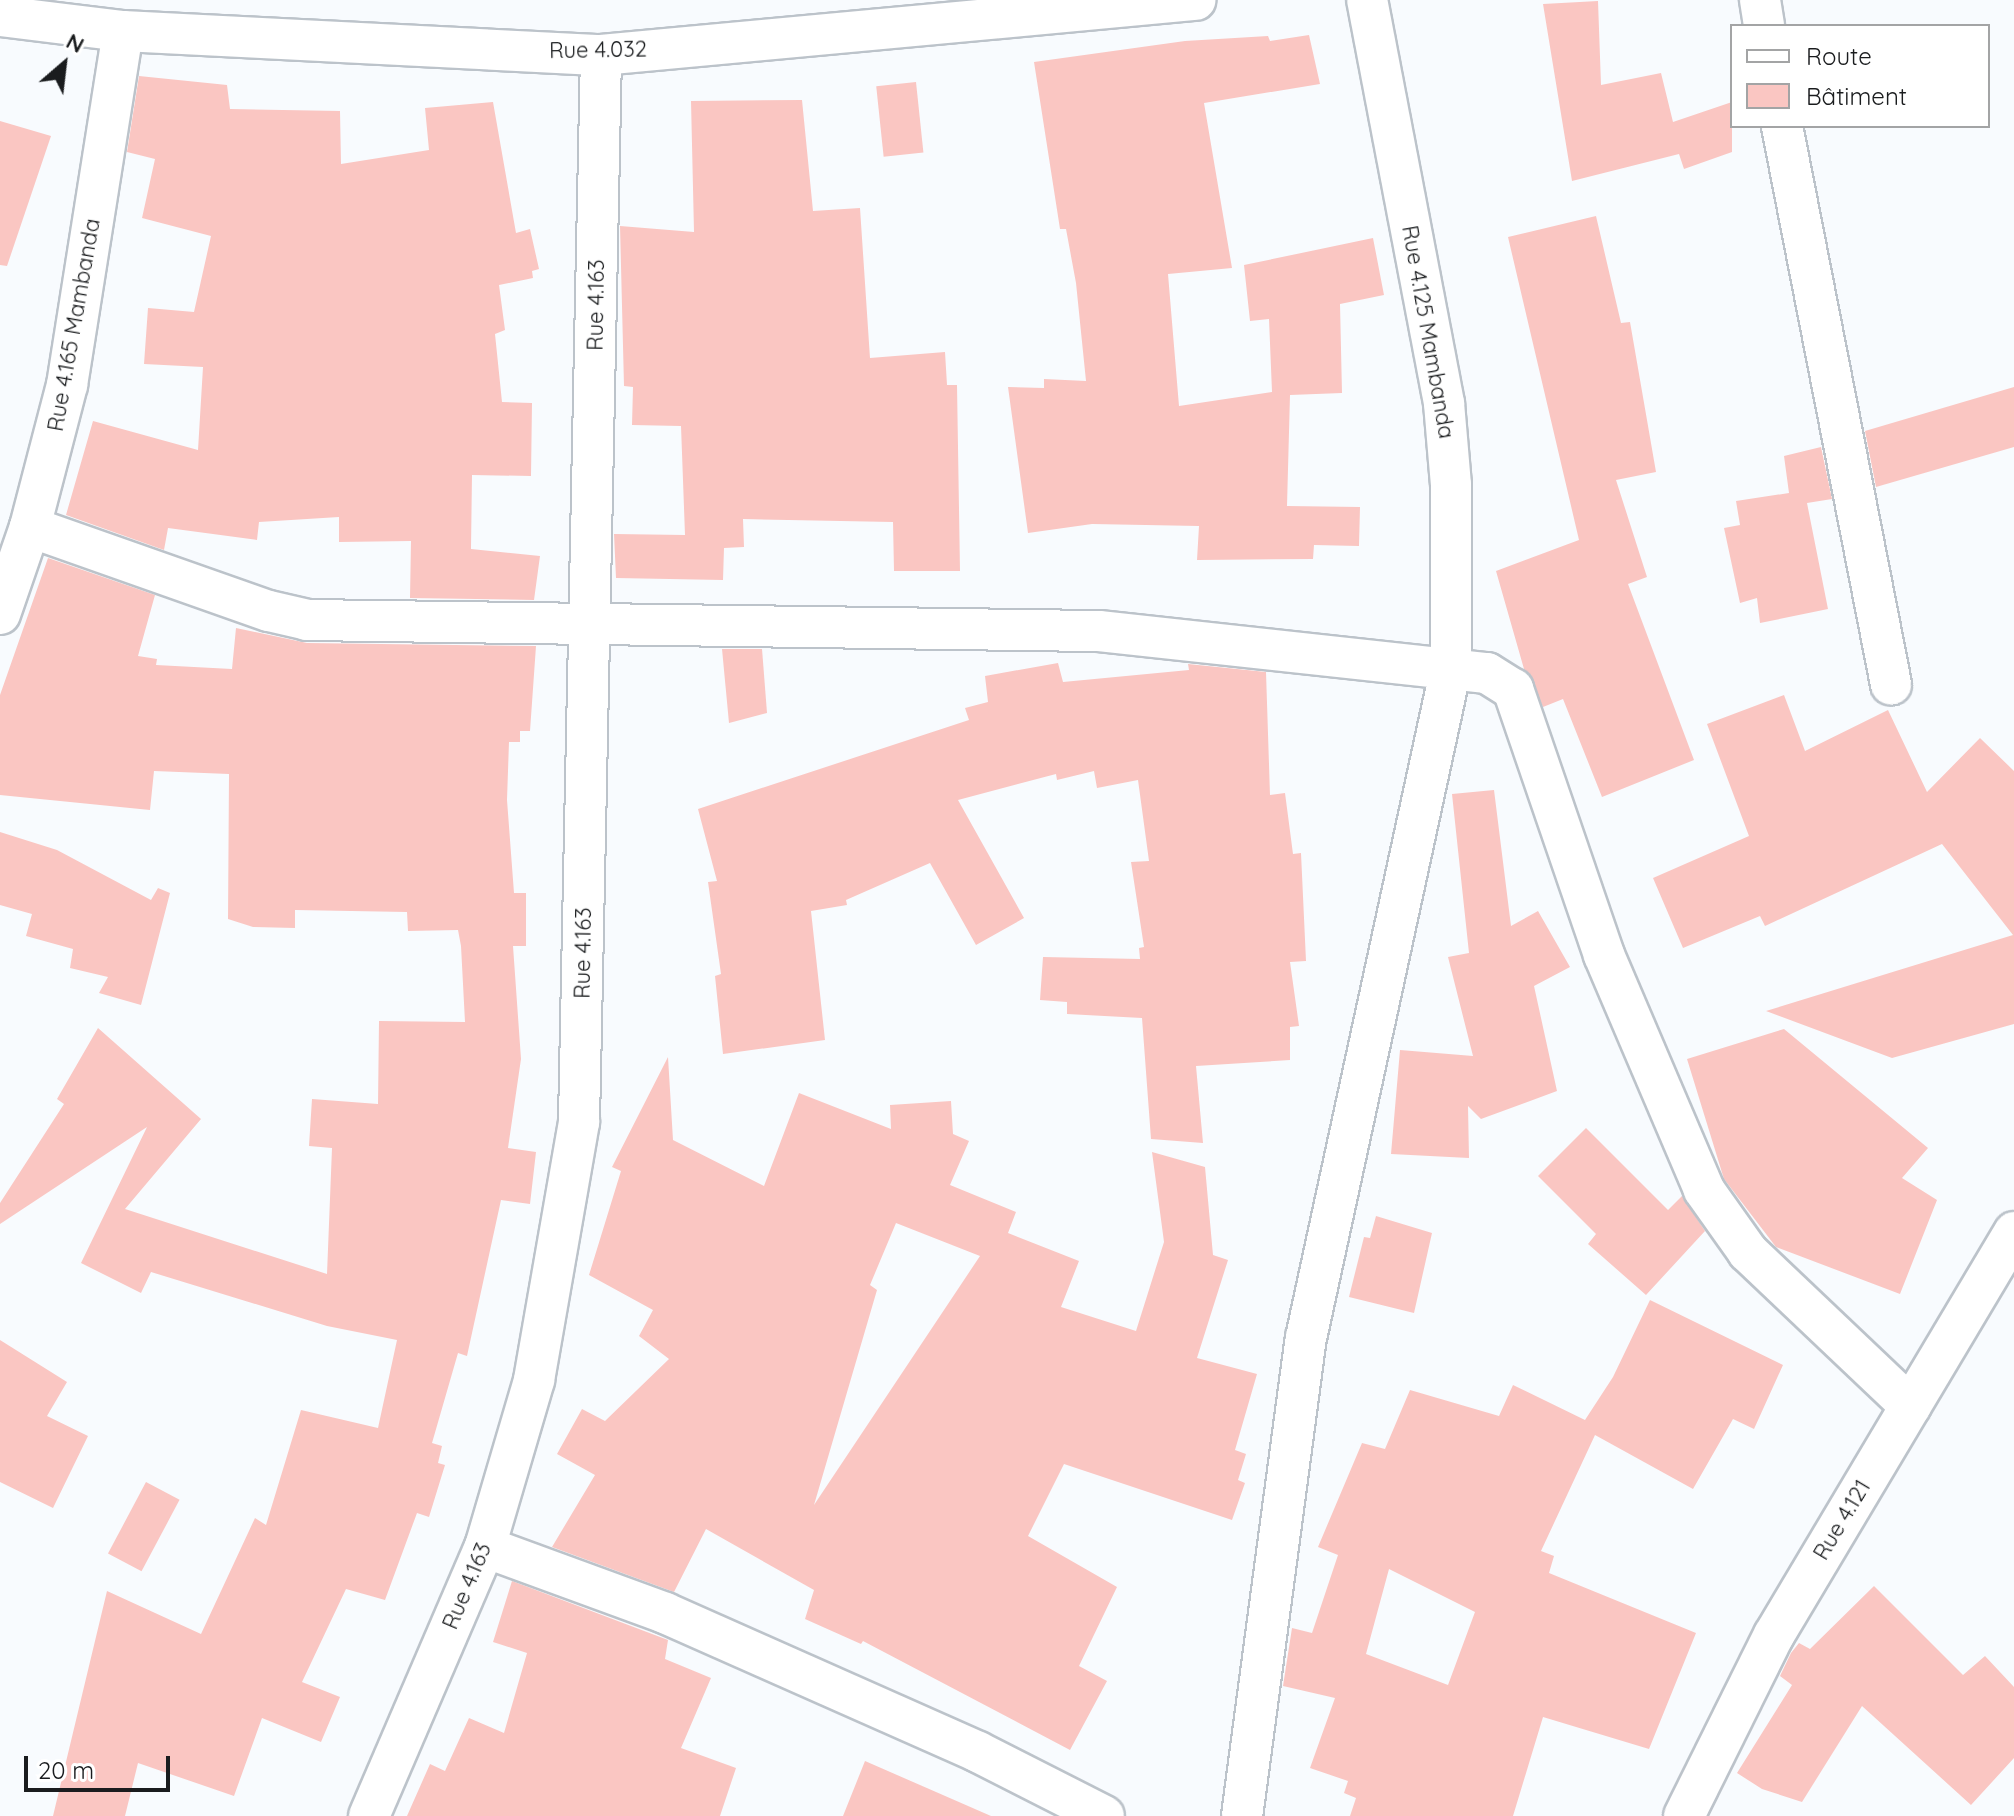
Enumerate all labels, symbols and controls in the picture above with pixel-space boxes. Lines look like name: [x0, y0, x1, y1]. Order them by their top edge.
north arrow: [24, 24, 104, 104]
legend: [1730, 24, 1990, 128]
text: N: [62, 27, 89, 59]
street label: Rue 4.032: [549, 36, 647, 64]
text: Route: [1806, 41, 1872, 71]
text: Bâtiment: [1806, 81, 1907, 111]
street label: Rue 4.165 Mambanda: [42, 216, 106, 434]
street label: Rue 4.125 Mambanda: [1396, 223, 1460, 441]
street label: Rue 4.163: [582, 259, 610, 351]
street label: Rue 4.163: [569, 907, 597, 999]
street label: Rue 4.121: [1808, 1475, 1876, 1565]
street label: Rue 4.163: [437, 1539, 497, 1633]
scale bar: [28, 1740, 174, 1790]
text: 20 m: [38, 1755, 94, 1785]

